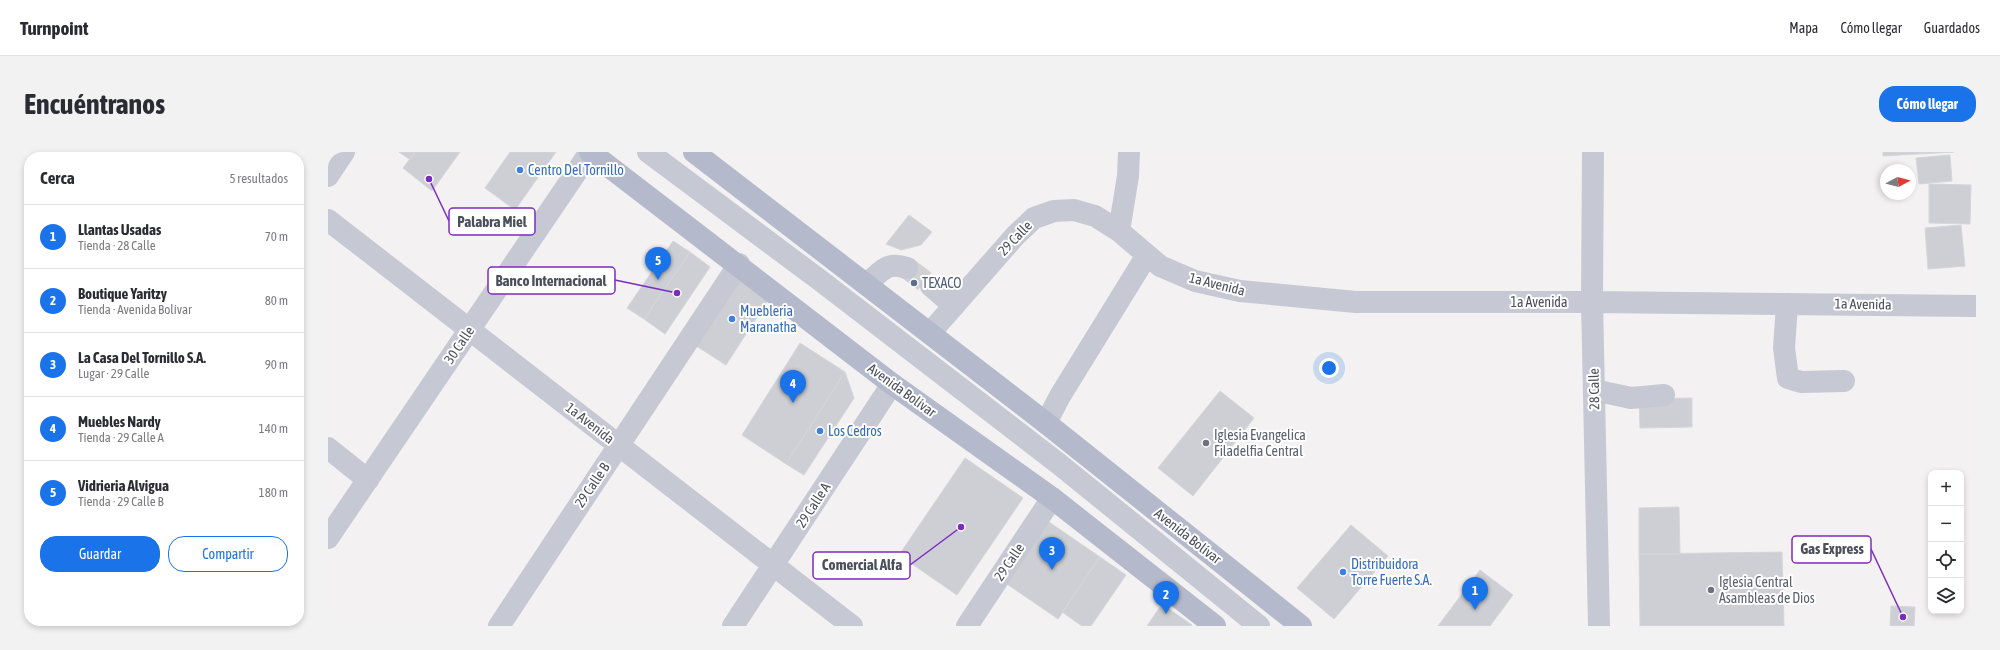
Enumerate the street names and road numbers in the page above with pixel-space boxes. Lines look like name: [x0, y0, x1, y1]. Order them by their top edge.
street label: 29 Calle: [995, 218, 1035, 258]
street label: 1a Avenida: [1187, 269, 1247, 299]
street label: 1a Avenida: [1510, 294, 1568, 310]
street label: 1a Avenida: [1834, 296, 1892, 312]
street label: 30 Calle: [441, 323, 477, 367]
street label: Avenida Bolívar: [865, 360, 940, 421]
street label: 28 Calle: [1586, 368, 1602, 410]
street label: 1a Avenida: [563, 399, 617, 447]
street label: 29 Calle B: [571, 459, 613, 510]
street label: 29 Calle A: [793, 479, 833, 530]
street label: Avenida Bolívar: [1151, 505, 1225, 568]
street label: 29 Calle: [991, 540, 1027, 584]

